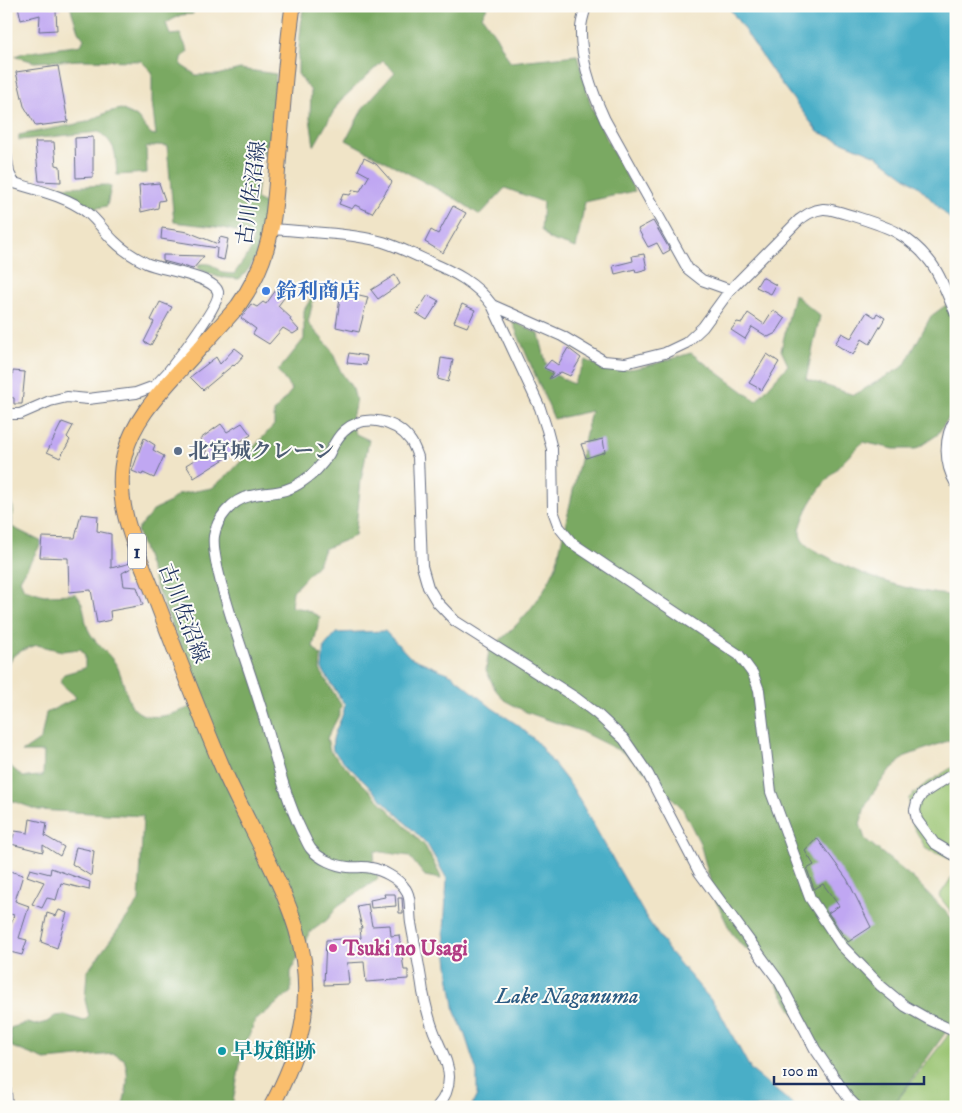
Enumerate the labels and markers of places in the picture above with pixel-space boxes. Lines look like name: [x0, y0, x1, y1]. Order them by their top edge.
place label: 鈴利商店: [276, 279, 360, 305]
marker: 鈴利商店: [260, 285, 272, 297]
place label: 北宮城クレーン: [188, 439, 335, 465]
marker: 北宮城クレーン: [172, 445, 184, 457]
place label: Tsuki no Usagi: [342, 936, 468, 962]
marker: Tsuki no Usagi: [327, 942, 339, 954]
place label: 早坂館跡: [232, 1039, 316, 1065]
marker: 早坂館跡: [216, 1045, 228, 1057]

